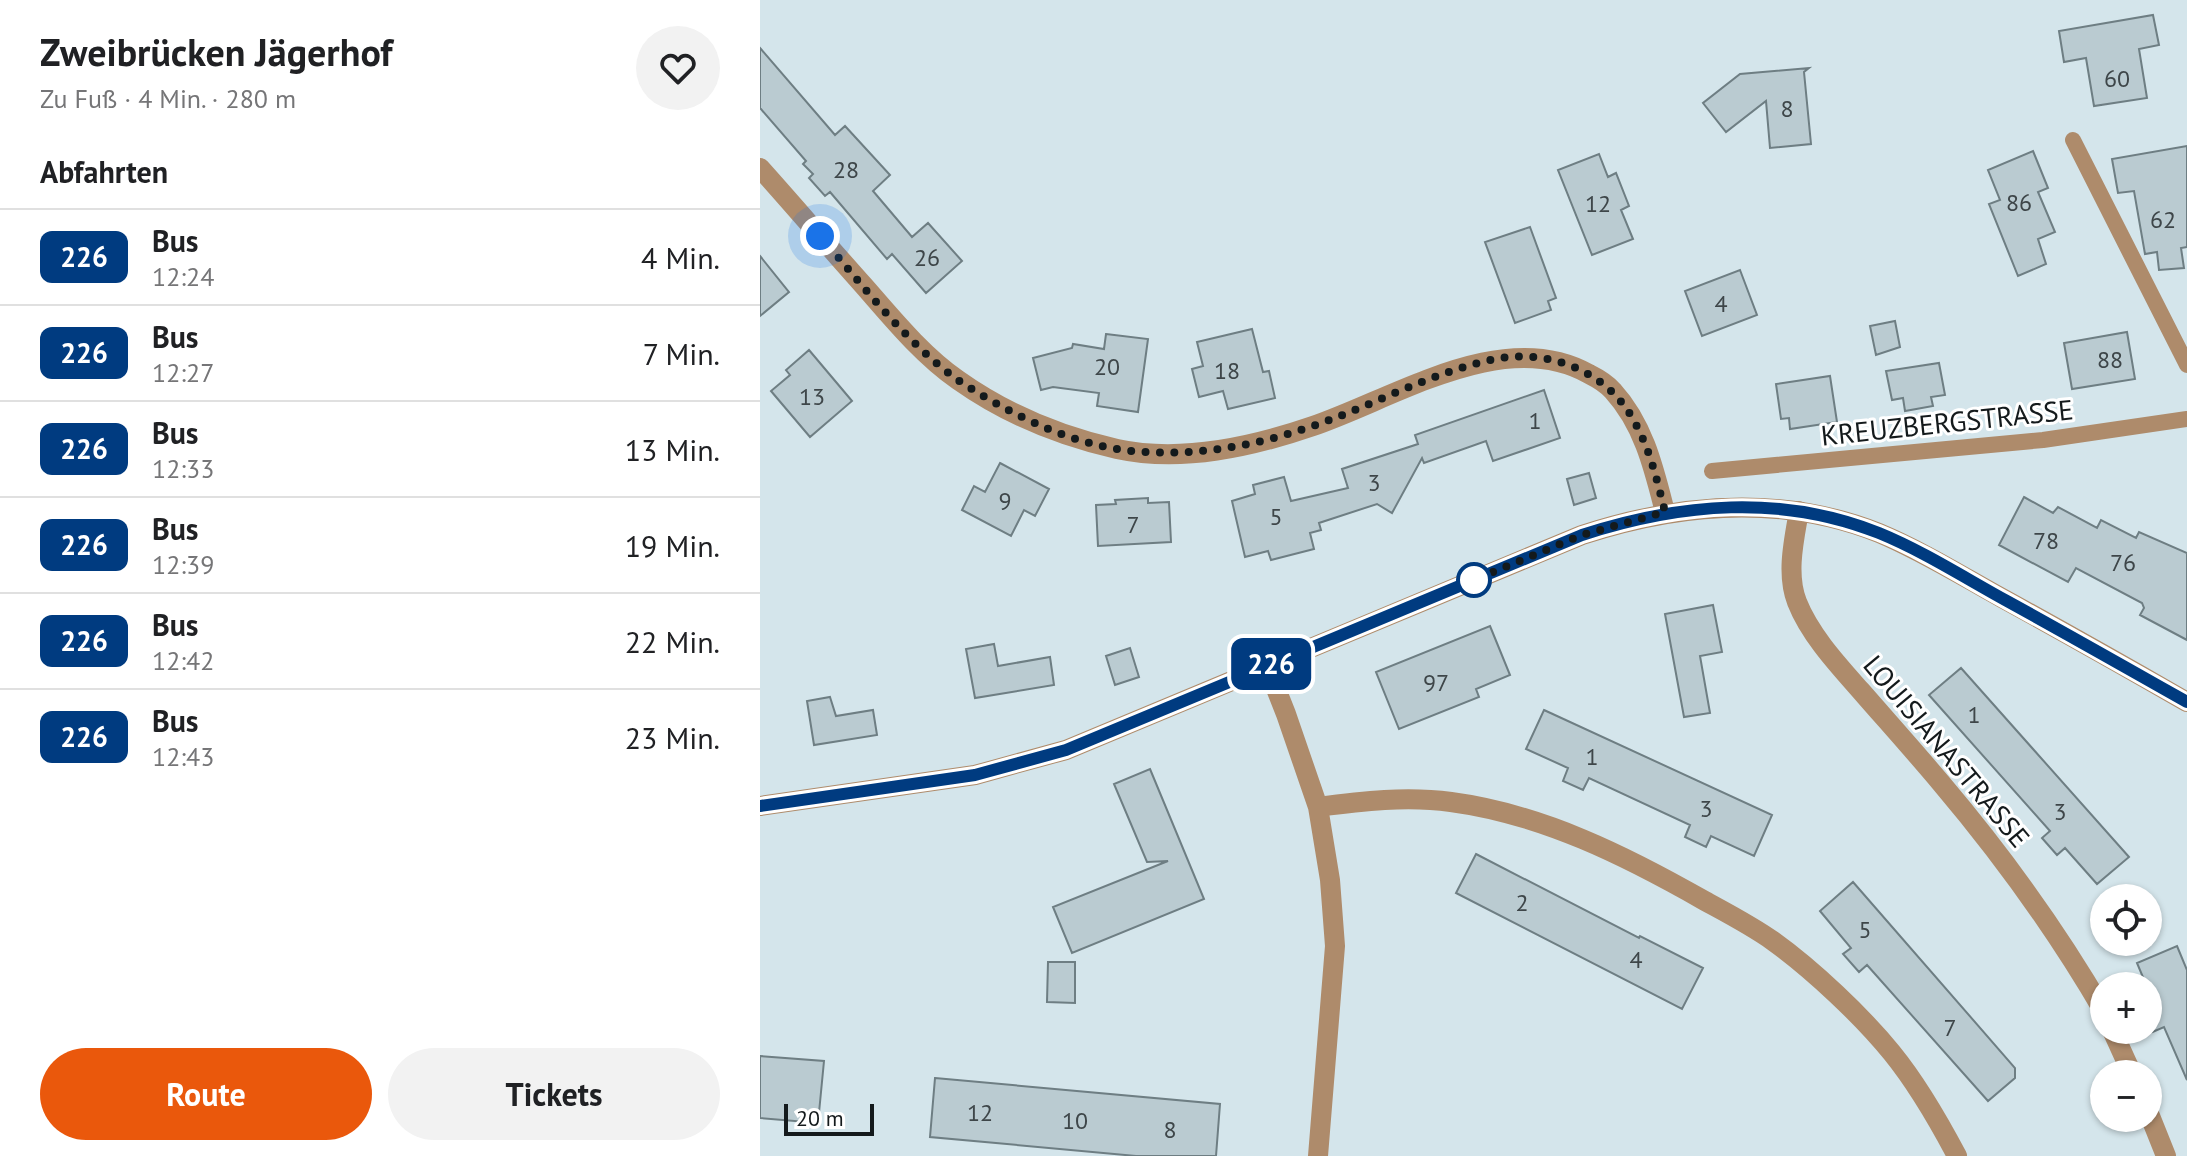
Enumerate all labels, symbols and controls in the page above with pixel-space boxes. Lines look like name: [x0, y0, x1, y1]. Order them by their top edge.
button: heart: [636, 26, 720, 110]
text: Zweibrücken Jägerhof: [40, 27, 393, 76]
house number: 60: [2104, 63, 2130, 94]
text: Zu Fuß · 4 Min. · 280 m: [40, 82, 296, 115]
house number: 8: [1780, 93, 1794, 124]
text: Abfahrten: [40, 152, 168, 191]
house number: 28: [833, 154, 859, 185]
house number: 86: [2006, 187, 2032, 218]
house number: 12: [1585, 188, 1611, 219]
house number: 62: [2150, 204, 2176, 235]
your location: [800, 216, 840, 256]
text: Bus: [152, 221, 199, 260]
text: 226: [60, 238, 108, 275]
text: 4 Min.: [641, 238, 720, 277]
house number: 26: [914, 242, 940, 273]
text: 12:24: [152, 260, 214, 293]
house number: 4: [1714, 288, 1728, 319]
text: Bus: [152, 317, 199, 356]
text: 226: [60, 334, 108, 371]
text: 7 Min.: [643, 334, 720, 373]
house number: 88: [2097, 344, 2123, 375]
house number: 20: [1094, 351, 1120, 382]
house number: 18: [1214, 355, 1240, 386]
text: 12:27: [152, 356, 214, 389]
house number: 13: [799, 381, 825, 412]
street label: KREUZBERGSTRASSE: [1819, 390, 2075, 454]
house number: 1: [1528, 405, 1542, 436]
text: Bus: [152, 413, 199, 452]
text: 226: [60, 430, 108, 467]
text: 13 Min.: [625, 430, 720, 469]
text: 12:33: [152, 452, 214, 485]
house number: 3: [1367, 467, 1381, 498]
house number: 9: [998, 485, 1012, 516]
house number: 5: [1269, 501, 1283, 532]
text: Bus: [152, 509, 199, 548]
house number: 7: [1126, 509, 1140, 540]
house number: 78: [2033, 525, 2059, 556]
text: 226: [60, 526, 108, 563]
text: 19 Min.: [625, 526, 720, 565]
house number: 76: [2110, 547, 2136, 578]
text: 12:39: [152, 548, 214, 581]
unlabelled marker: [1457, 563, 1491, 597]
text: Bus: [152, 605, 199, 644]
text: 226: [60, 622, 108, 659]
text: 22 Min.: [625, 622, 720, 661]
line badge: 226: [1225, 638, 1317, 690]
text: 12:42: [152, 644, 214, 677]
text: 226: [1247, 645, 1295, 682]
street label: LOUISIANASTRASSE: [1856, 647, 2038, 855]
house number: 97: [1423, 667, 1449, 698]
house number: 1: [1967, 699, 1981, 730]
text: Bus: [152, 701, 199, 740]
text: 226: [60, 718, 108, 755]
text: 23 Min.: [625, 718, 720, 757]
text: 12:43: [152, 740, 214, 773]
house number: 1: [1585, 741, 1599, 772]
house number: 3: [1699, 793, 1713, 824]
house number: 3: [2053, 796, 2067, 827]
map controls: [2090, 884, 2162, 1132]
button: locate: [2090, 884, 2162, 956]
house number: 2: [1515, 887, 1529, 918]
house number: 5: [1858, 914, 1872, 945]
house number: 4: [1629, 944, 1643, 975]
button: +: [2090, 972, 2162, 1044]
house number: 7: [1943, 1012, 1957, 1043]
button: Route: [40, 1048, 372, 1140]
button: Tickets: [388, 1048, 720, 1140]
button: −: [2090, 1060, 2162, 1132]
house number: 12: [967, 1097, 993, 1128]
scale bar: [784, 1100, 874, 1136]
text: 20 m: [796, 1104, 844, 1132]
house number: 10: [1062, 1105, 1088, 1136]
house number: 8: [1163, 1114, 1177, 1145]

